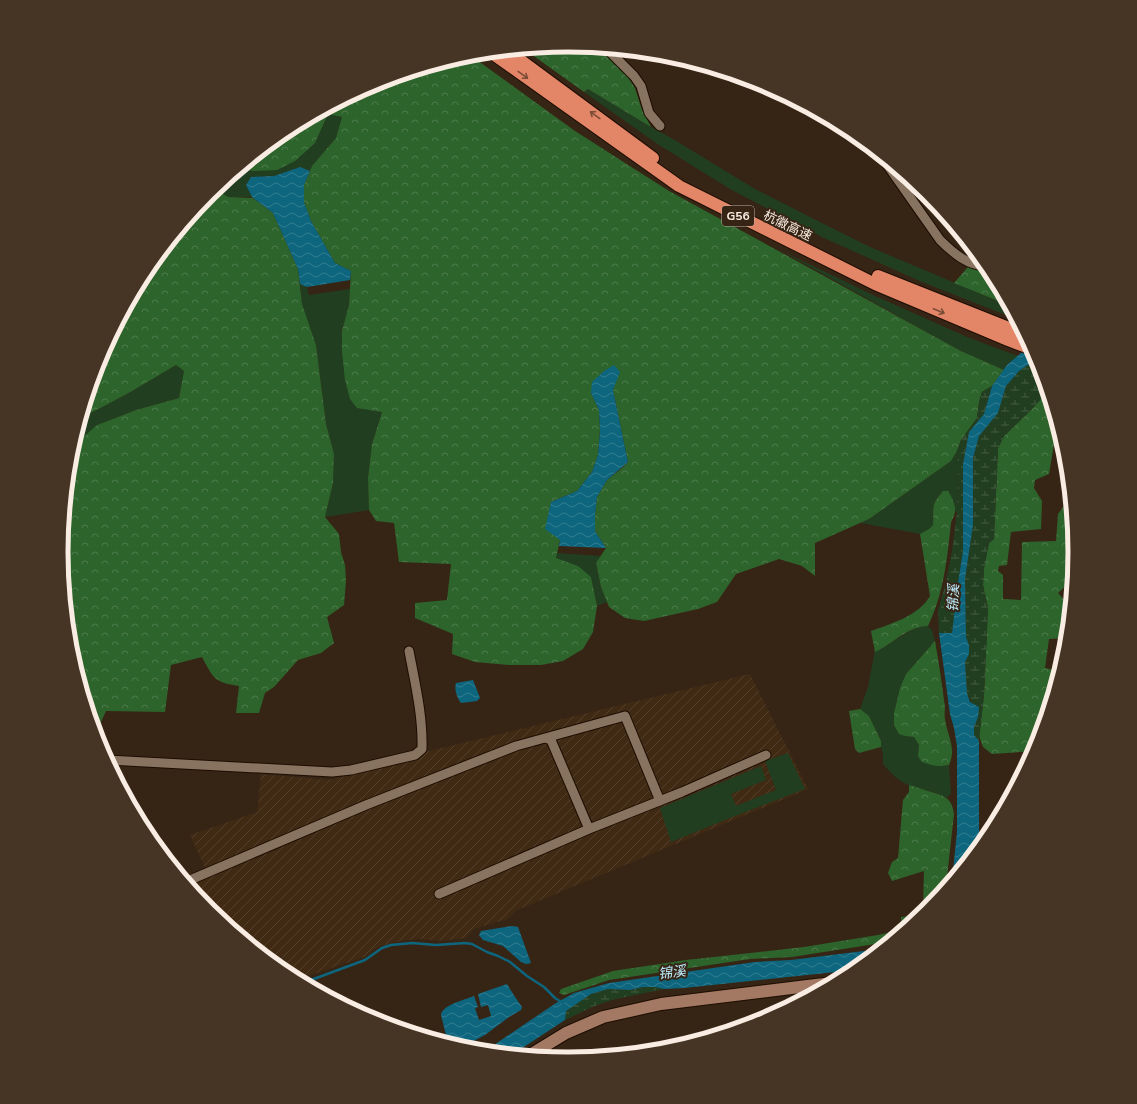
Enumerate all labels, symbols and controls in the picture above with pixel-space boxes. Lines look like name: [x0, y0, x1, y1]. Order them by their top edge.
one-way arrow: [518, 71, 529, 79]
one-way arrow: [590, 111, 601, 120]
road number: G56: [722, 206, 754, 226]
street label: 杭徽高速: [760, 206, 815, 245]
one-way arrow: [933, 307, 945, 315]
water label: 锦溪: [944, 582, 964, 612]
water label: 锦溪: [657, 961, 689, 984]

